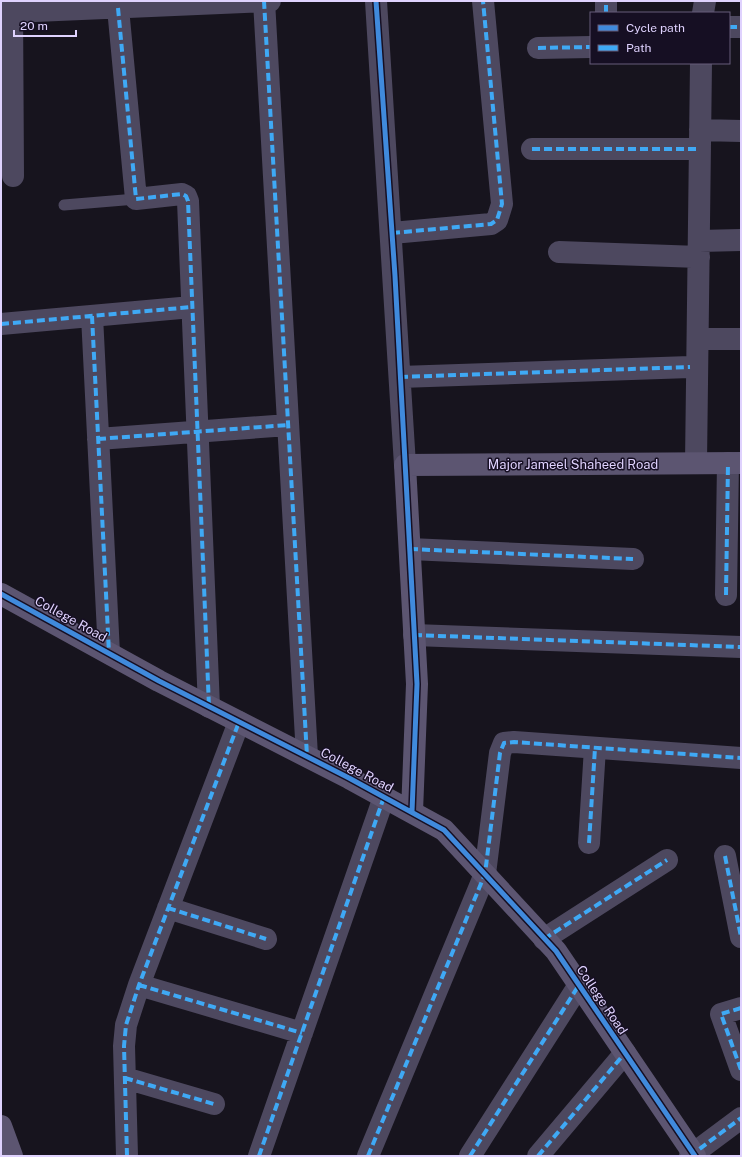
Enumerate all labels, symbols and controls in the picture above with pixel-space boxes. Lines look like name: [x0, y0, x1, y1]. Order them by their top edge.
scale bar: [14, 12, 76, 38]
legend: [590, 12, 730, 64]
text: 20 m: [20, 19, 48, 33]
text: Cycle path: [626, 21, 685, 35]
text: Path: [626, 41, 652, 55]
street label: Major Jameel Shaheed Road: [488, 457, 658, 472]
street label: College Road: [32, 593, 110, 645]
street label: College Road: [318, 745, 396, 795]
street label: College Road: [573, 963, 631, 1037]

